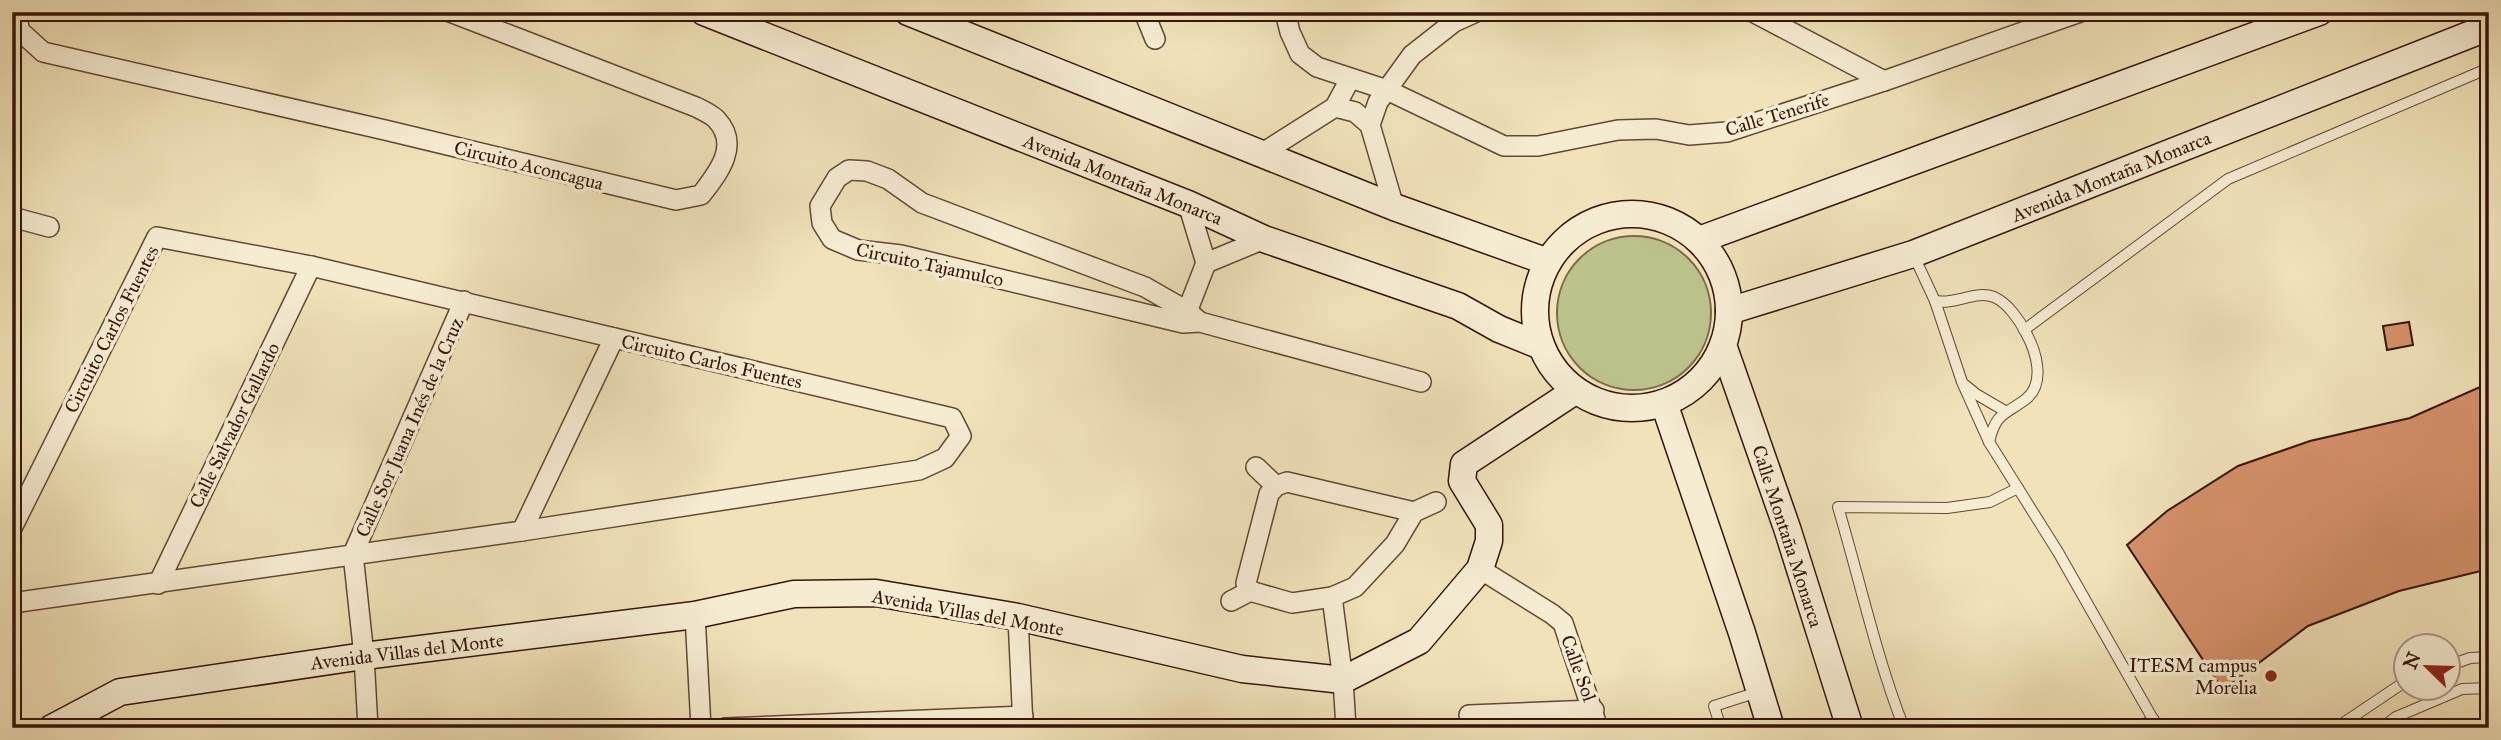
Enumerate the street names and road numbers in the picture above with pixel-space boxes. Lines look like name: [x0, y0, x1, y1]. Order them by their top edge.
street label: Calle Tenerife: [1722, 88, 1832, 141]
street label: Avenida Montaña Monarca: [2007, 126, 2215, 227]
street label: Avenida Montaña Monarca: [1019, 129, 1227, 230]
street label: Circuito Aconcagua: [452, 136, 607, 196]
street label: Circuito Tajamulco: [854, 238, 1006, 291]
street label: Circuito Carlos Fuentes: [59, 242, 164, 417]
street label: Calle Sor Juana Inés de la Cruz: [351, 314, 469, 541]
street label: Circuito Carlos Fuentes: [619, 329, 805, 393]
street label: Calle Salvador Gallardo: [184, 339, 285, 512]
street label: Calle Montaña Monarca: [1747, 442, 1828, 631]
street label: Avenida Villas del Monte: [869, 584, 1066, 641]
street label: Avenida Villas del Monte: [308, 628, 505, 675]
street label: Calle Sol: [1556, 632, 1601, 705]

